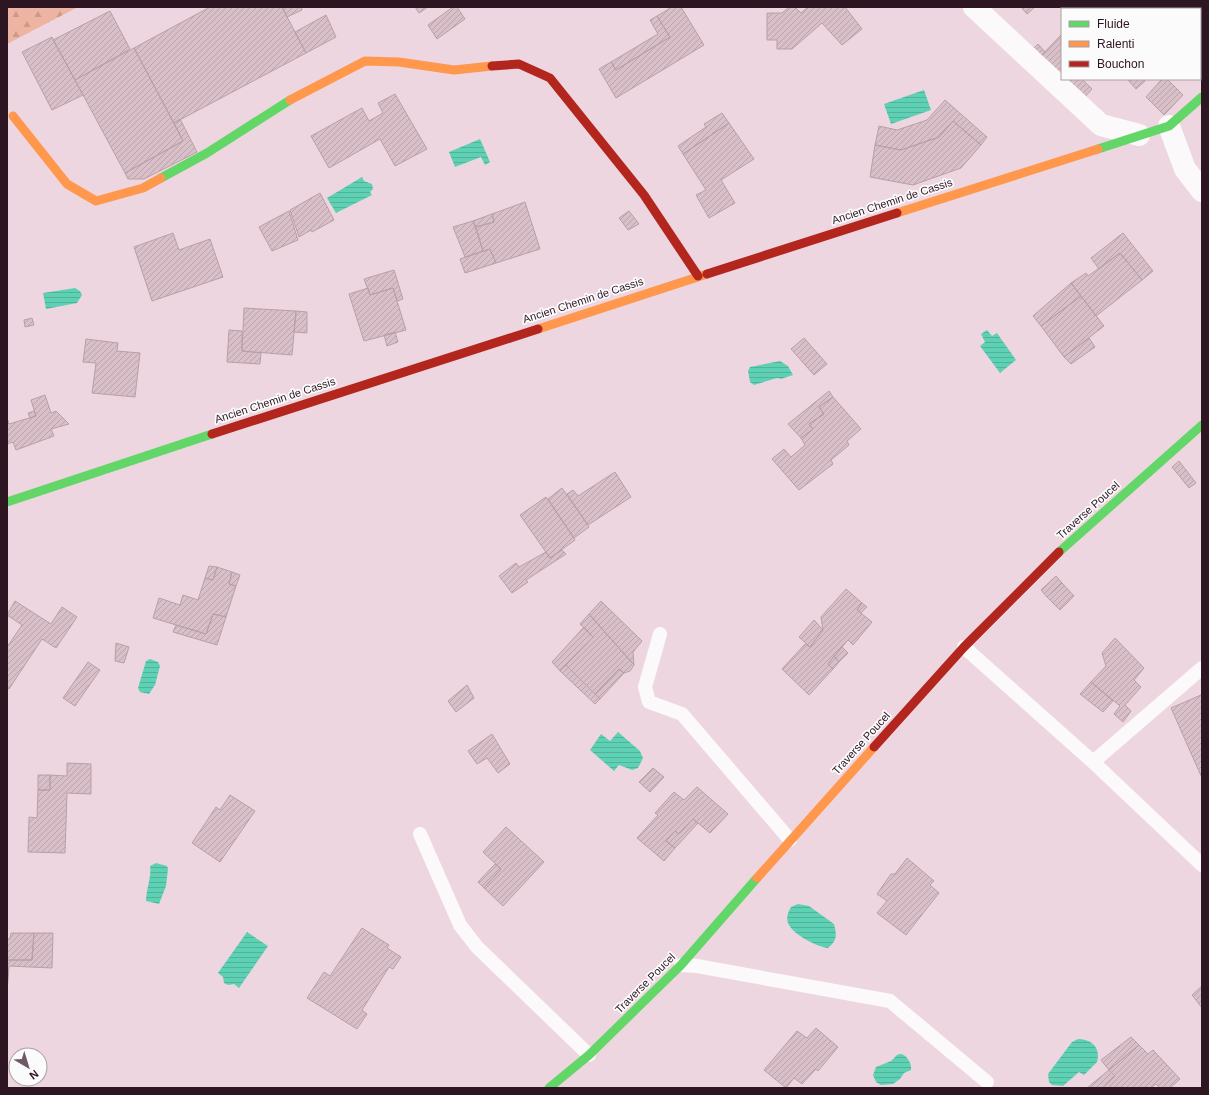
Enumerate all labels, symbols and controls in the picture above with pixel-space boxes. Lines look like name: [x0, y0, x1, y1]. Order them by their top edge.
legend: [1061, 8, 1201, 80]
text: Fluide: [1097, 17, 1130, 31]
text: Ralenti: [1097, 37, 1134, 51]
text: Bouchon: [1097, 57, 1144, 71]
street label: Ancien Chemin de Cassis: [830, 176, 954, 226]
street label: Ancien Chemin de Cassis: [521, 275, 645, 325]
street label: Ancien Chemin de Cassis: [213, 375, 337, 425]
street label: Traverse Poucel: [1054, 479, 1122, 541]
street label: Traverse Poucel: [830, 709, 892, 777]
street label: Traverse Poucel: [613, 951, 677, 1015]
north arrow: [8, 1047, 48, 1087]
text: N: [27, 1068, 41, 1082]

